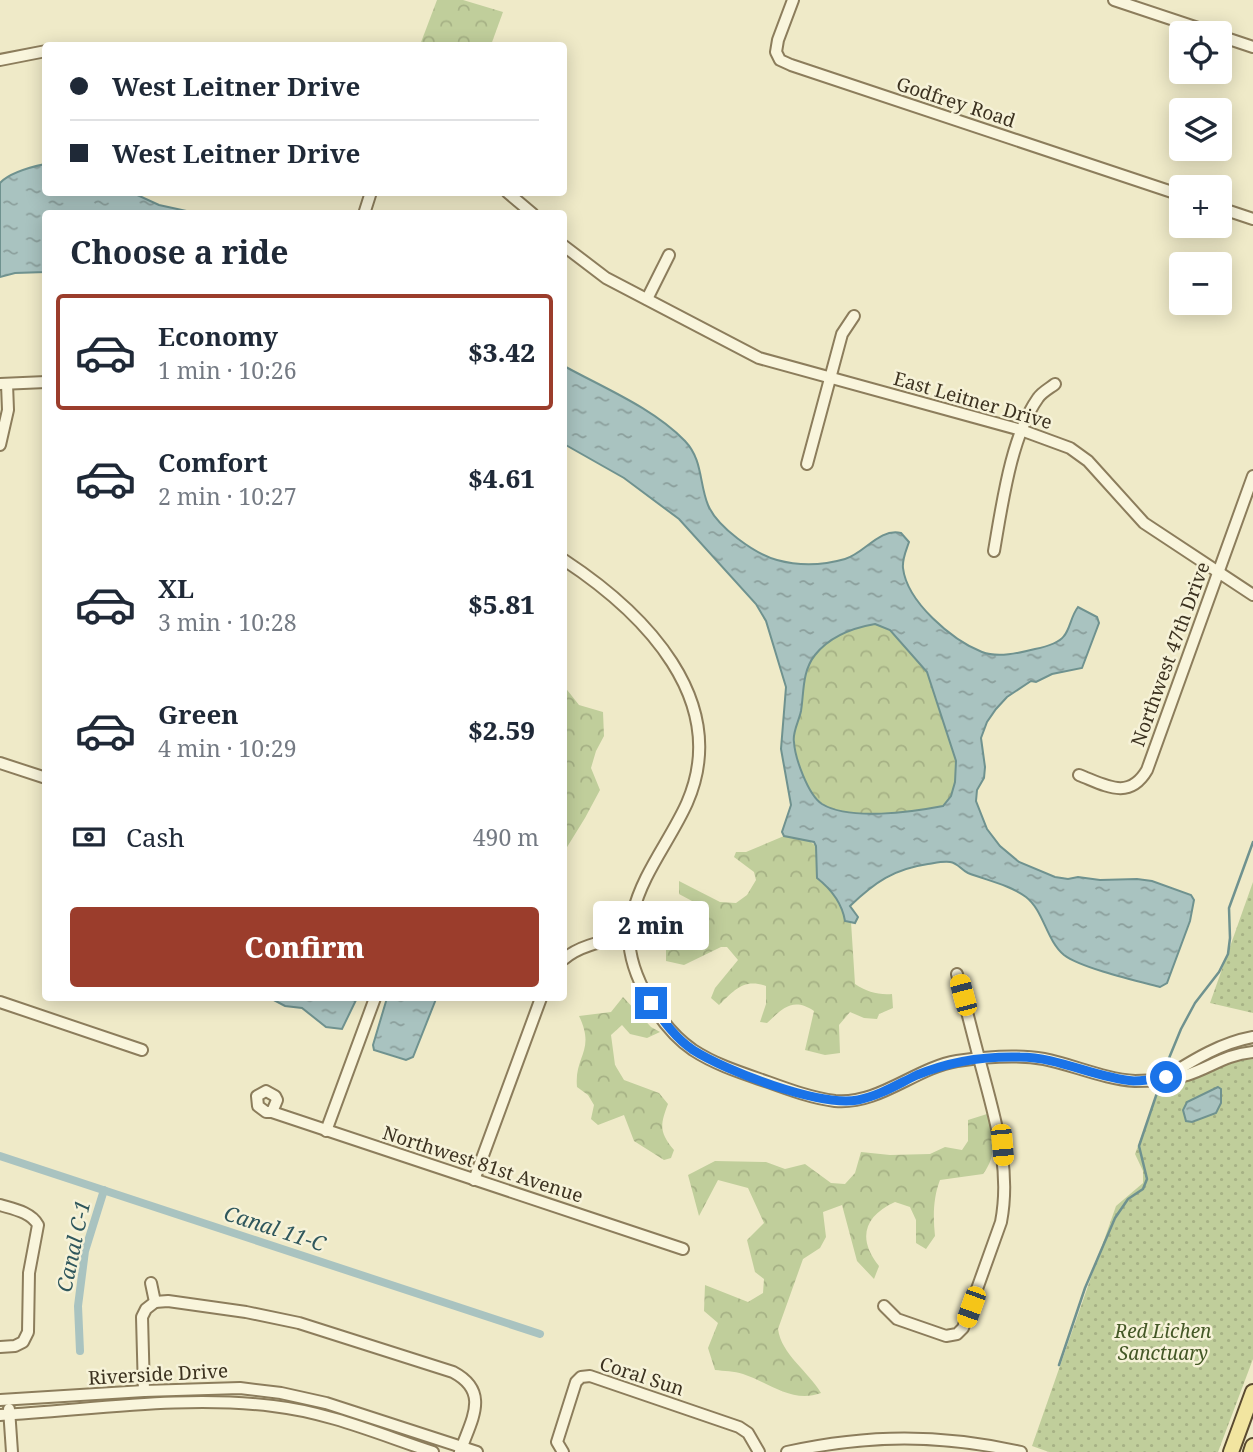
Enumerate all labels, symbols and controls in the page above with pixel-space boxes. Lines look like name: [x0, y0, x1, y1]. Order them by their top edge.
map controls: [1169, 21, 1232, 315]
button: locate: [1169, 21, 1232, 84]
text: West Leitner Drive: [112, 68, 360, 104]
street label: Godfrey Road: [893, 71, 1019, 134]
button: layers: [1169, 98, 1232, 161]
text: West Leitner Drive: [112, 135, 360, 171]
button: +: [1169, 175, 1232, 238]
text: Choose a ride: [70, 230, 289, 273]
button: −: [1169, 252, 1232, 315]
text: Economy: [158, 318, 278, 354]
icon: car: [74, 321, 137, 384]
text: $3.42: [468, 334, 535, 370]
text: 1 min · 10:26: [158, 354, 296, 386]
street label: East Leitner Drive: [891, 365, 1055, 435]
text: Comfort: [158, 444, 268, 480]
icon: car: [74, 447, 137, 510]
text: $4.61: [468, 460, 535, 496]
text: 2 min · 10:27: [158, 480, 296, 512]
street label: Northwest 47th Drive: [1124, 558, 1216, 750]
text: XL: [158, 570, 194, 606]
icon: car: [74, 573, 137, 636]
text: $5.81: [468, 586, 535, 622]
text: 3 min · 10:28: [158, 606, 296, 638]
text: Green: [158, 696, 239, 732]
icon: car: [74, 699, 137, 762]
text: $2.59: [468, 712, 535, 748]
text: 4 min · 10:29: [158, 732, 296, 764]
icon: cash: [70, 818, 108, 856]
text: Cash: [126, 819, 185, 855]
text: 490 m: [473, 821, 539, 853]
callout: 2 min: [593, 902, 709, 950]
button: Confirm: [70, 907, 539, 987]
text: 2 min: [618, 909, 684, 941]
car: [948, 972, 979, 1018]
route end: [635, 987, 667, 1019]
route start: [1150, 1061, 1182, 1093]
street label: Northwest 81st Avenue: [379, 1119, 587, 1209]
car: [990, 1123, 1015, 1167]
water label: Canal C-1: [50, 1197, 96, 1295]
water label: Canal 11-C: [221, 1198, 330, 1258]
car: [954, 1284, 989, 1330]
park label: Red Lichen Sanctuary: [1114, 1318, 1212, 1366]
street label: Coral Sun: [596, 1350, 688, 1402]
street label: Riverside Drive: [87, 1357, 229, 1391]

